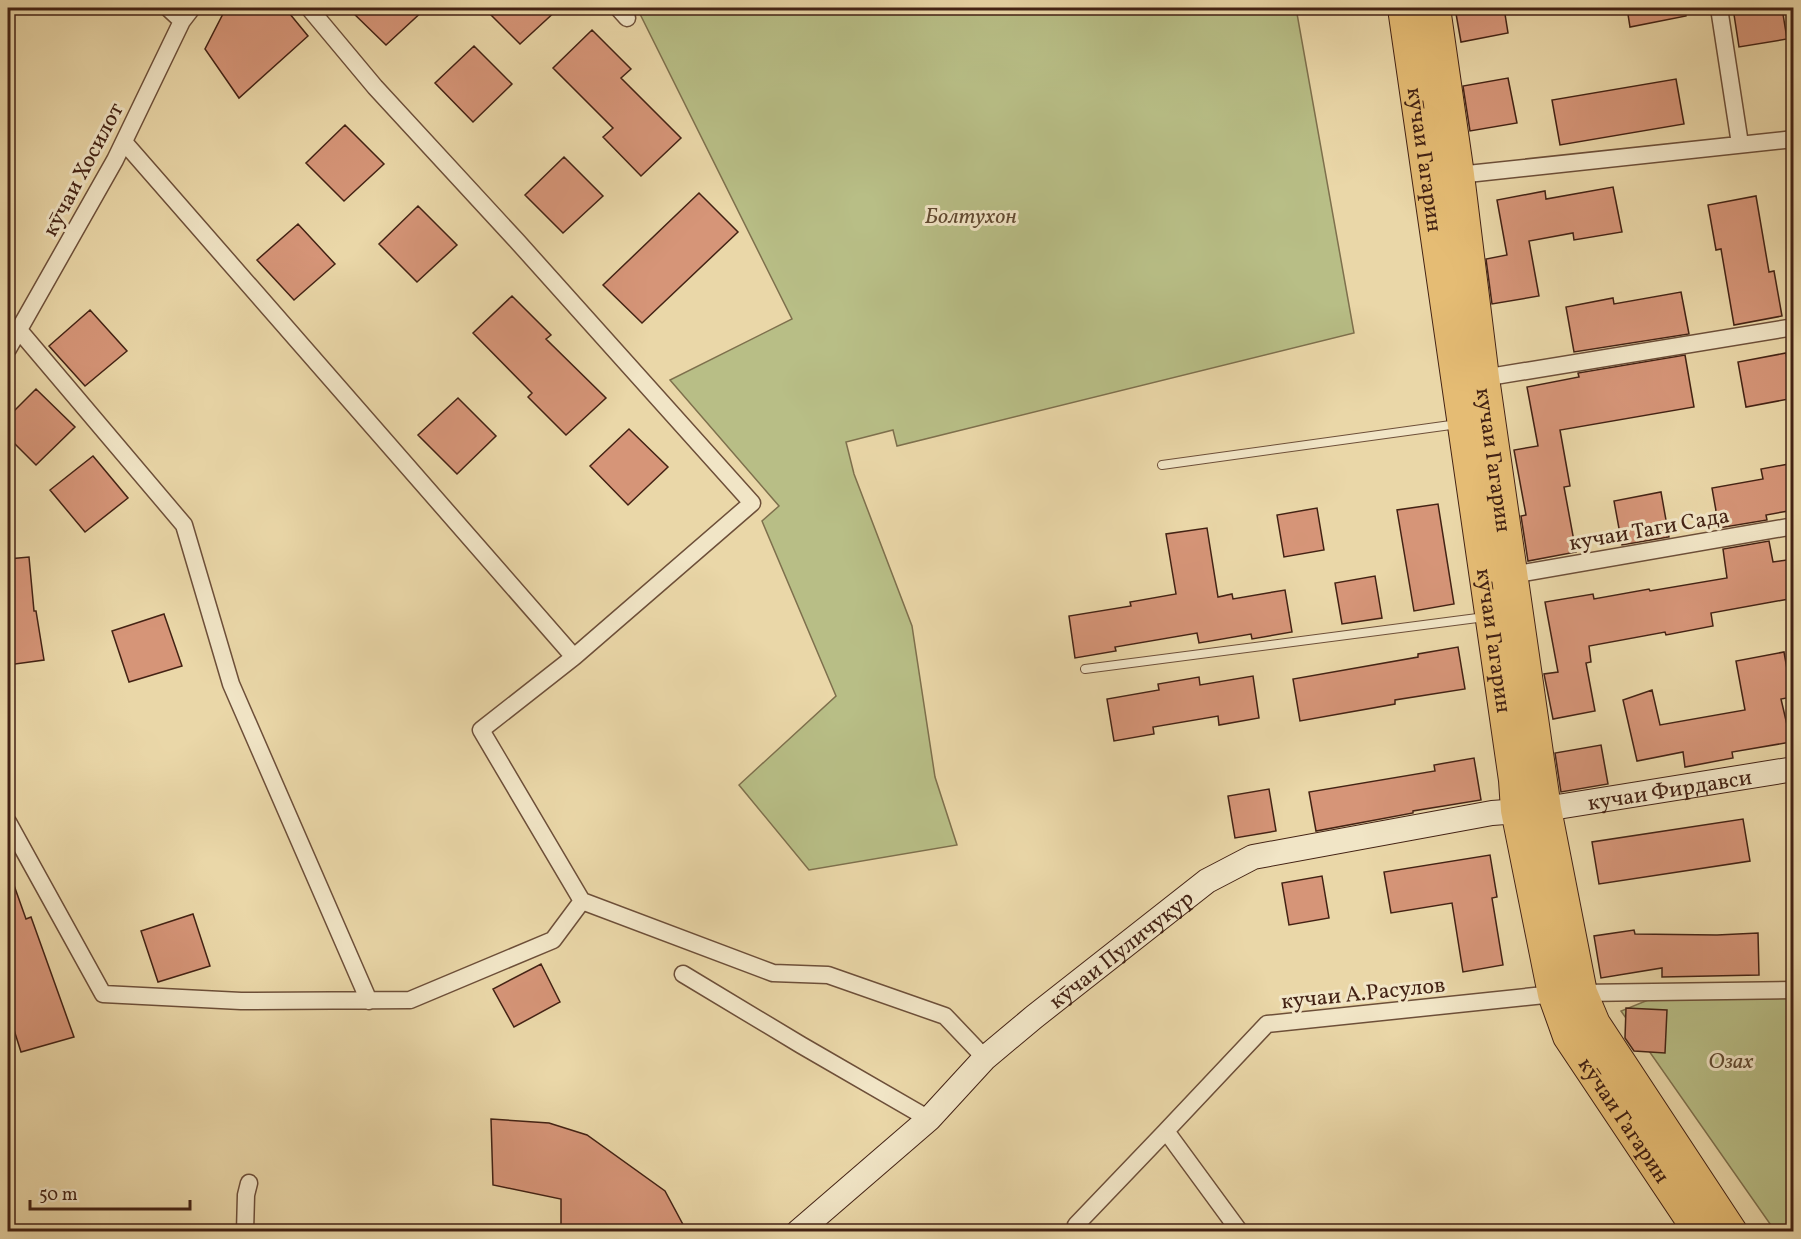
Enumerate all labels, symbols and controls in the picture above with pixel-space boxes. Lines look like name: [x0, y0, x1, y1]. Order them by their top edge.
street label: кӯчаи Гагарин: [1398, 85, 1449, 234]
street label: кӯчаи Хосилот: [36, 98, 133, 243]
park label: Болтухон: [925, 202, 1017, 233]
street label: кучаи Гагарин: [1467, 386, 1518, 535]
street label: кучаи Таги Сада: [1567, 501, 1732, 560]
street label: кӯчаи Гагарин: [1467, 567, 1518, 715]
street label: кучаи Фирдавси: [1586, 763, 1754, 820]
street label: кӯчаи Пуличуқур: [1043, 884, 1201, 1017]
street label: кучаи А.Расулов: [1280, 970, 1447, 1019]
park label: Озах: [1708, 1047, 1754, 1078]
street label: кӯчаи Гагарин: [1570, 1052, 1676, 1190]
scale bar: [30, 1173, 190, 1211]
text: 50 m: [39, 1183, 78, 1208]

